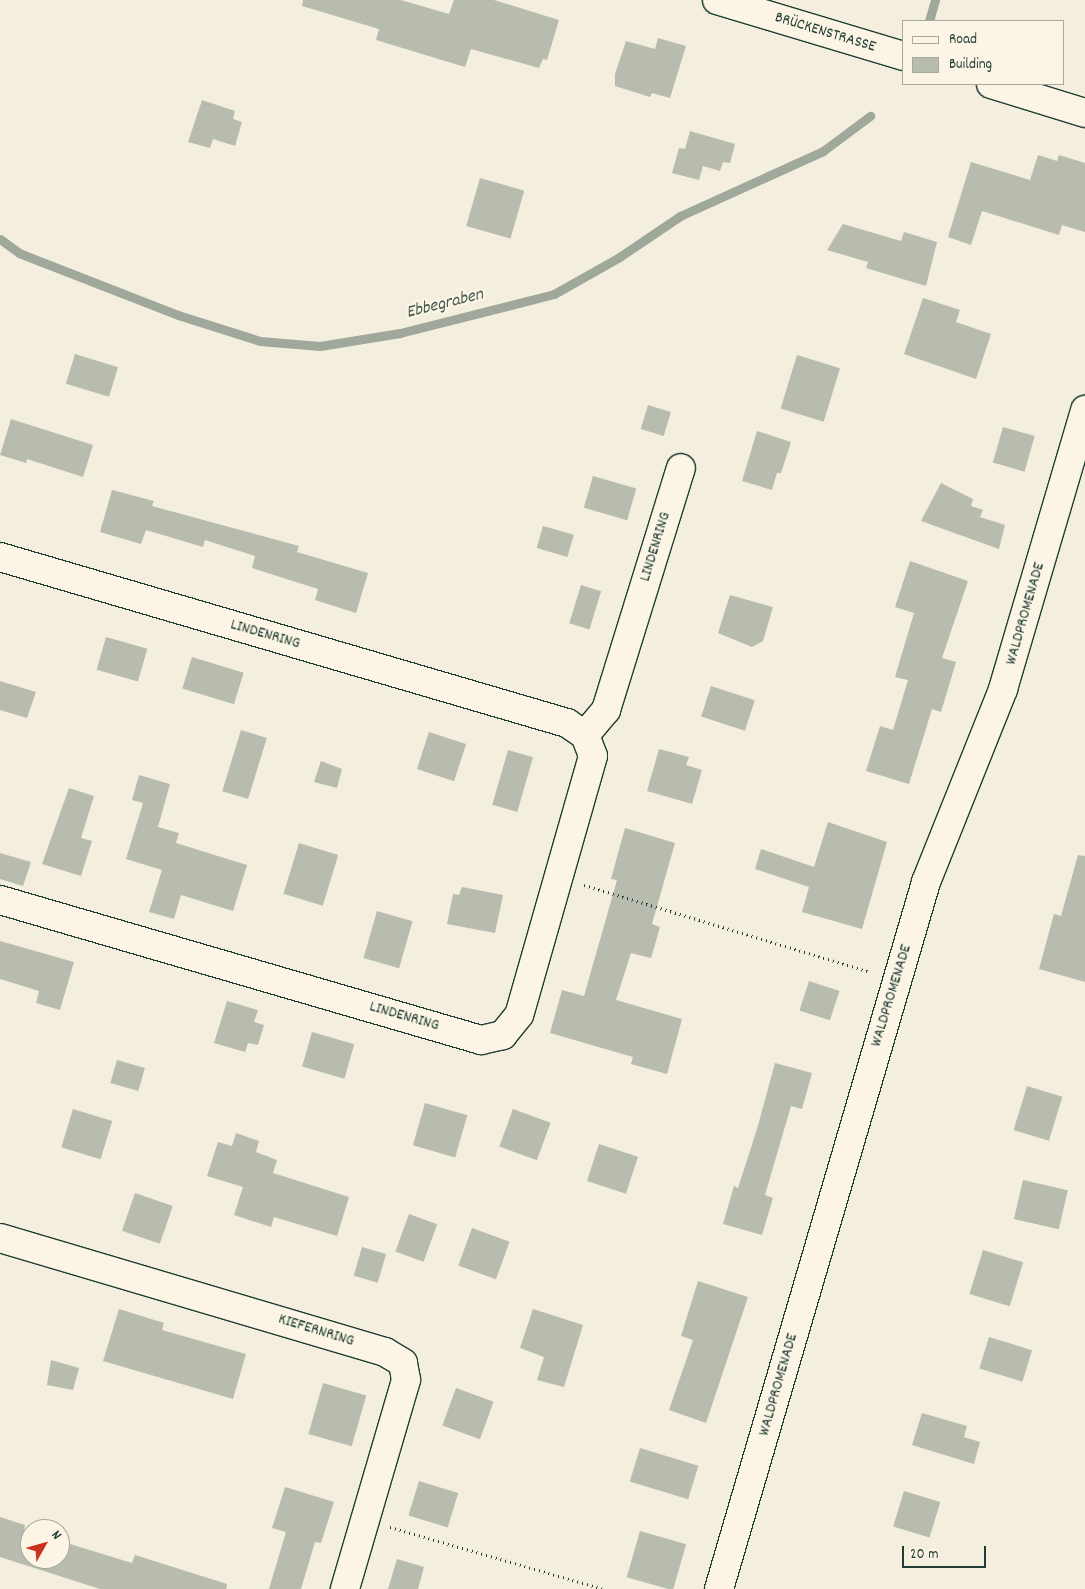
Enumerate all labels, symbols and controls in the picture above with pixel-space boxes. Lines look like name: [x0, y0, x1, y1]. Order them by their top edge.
street label: BRÜCKENSTRASSE: [772, 9, 878, 57]
legend: [902, 20, 1065, 85]
text: Road: [949, 29, 977, 51]
text: Building: [949, 54, 992, 76]
water label: Ebbegraben: [404, 285, 486, 325]
street label: LINDENRING: [636, 510, 676, 584]
street label: WALDPROMENADE: [1002, 561, 1050, 667]
street label: LINDENRING: [228, 616, 302, 654]
street label: WALDPROMENADE: [867, 943, 917, 1049]
street label: LINDENRING: [367, 998, 441, 1036]
street label: KIEFERNRING: [276, 1310, 356, 1352]
street label: WALDPROMENADE: [755, 1332, 803, 1438]
north arrow: [20, 1519, 70, 1569]
text: N: [46, 1526, 66, 1544]
scale bar: [905, 1536, 989, 1568]
text: 20 m: [910, 1544, 938, 1566]

